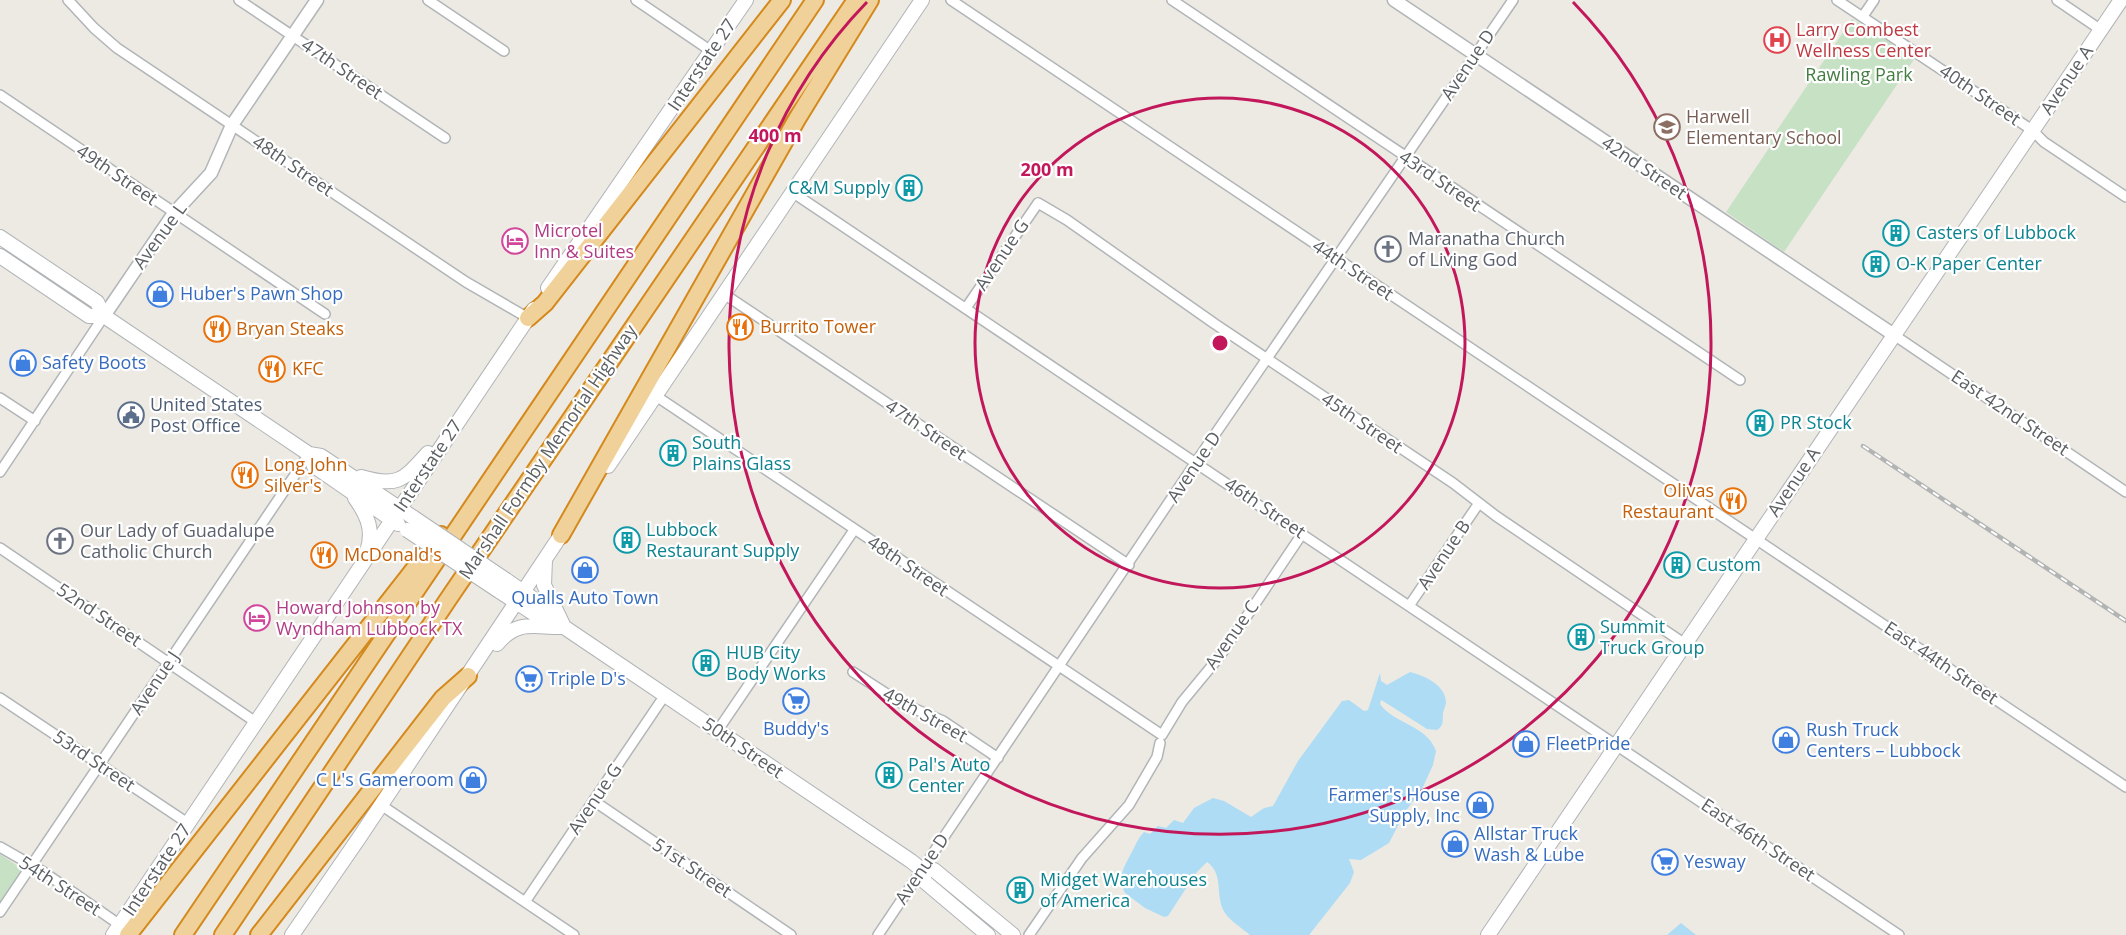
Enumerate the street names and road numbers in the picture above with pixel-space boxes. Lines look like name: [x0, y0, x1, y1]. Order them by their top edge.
street label: Interstate 27: [661, 13, 741, 115]
street label: Avenue D: [1435, 24, 1500, 104]
street label: 47th Street: [297, 32, 388, 104]
street label: Avenue A: [2034, 40, 2098, 119]
street label: 40th Street: [1935, 58, 2026, 130]
street label: 48th Street: [248, 129, 339, 201]
street label: 42nd Street: [1597, 130, 1692, 204]
street label: 49th Street: [72, 138, 163, 210]
street label: 43rd Street: [1395, 144, 1486, 216]
street label: Avenue L: [127, 197, 191, 274]
street label: Avenue G: [969, 214, 1034, 294]
street label: 44th Street: [1308, 233, 1399, 305]
street label: Marshall Formby Memorial Highway: [453, 319, 642, 583]
street label: East 42nd Street: [1947, 364, 2074, 460]
street label: 45th Street: [1317, 386, 1408, 458]
street label: 47th Street: [881, 393, 972, 465]
street label: Interstate 27: [387, 414, 467, 516]
street label: Avenue D: [1161, 426, 1226, 506]
street label: Avenue A: [1761, 442, 1825, 521]
street label: 46th Street: [1220, 471, 1311, 543]
street label: Avenue B: [1411, 515, 1475, 594]
street label: 48th Street: [863, 529, 954, 601]
street label: 52nd Street: [52, 577, 147, 651]
street label: Avenue C: [1199, 595, 1264, 674]
street label: East 44th Street: [1880, 615, 2003, 709]
street label: Avenue J: [124, 646, 184, 719]
street label: 49th Street: [879, 681, 972, 747]
street label: 50th Street: [698, 711, 789, 783]
street label: 53rd Street: [49, 724, 140, 796]
street label: Avenue G: [562, 758, 627, 838]
street label: East 46th Street: [1697, 792, 1820, 886]
street label: Interstate 27: [116, 818, 196, 920]
street label: Avenue D: [889, 828, 954, 908]
street label: 51st Street: [648, 832, 737, 902]
street label: 54th Street: [15, 850, 106, 921]

